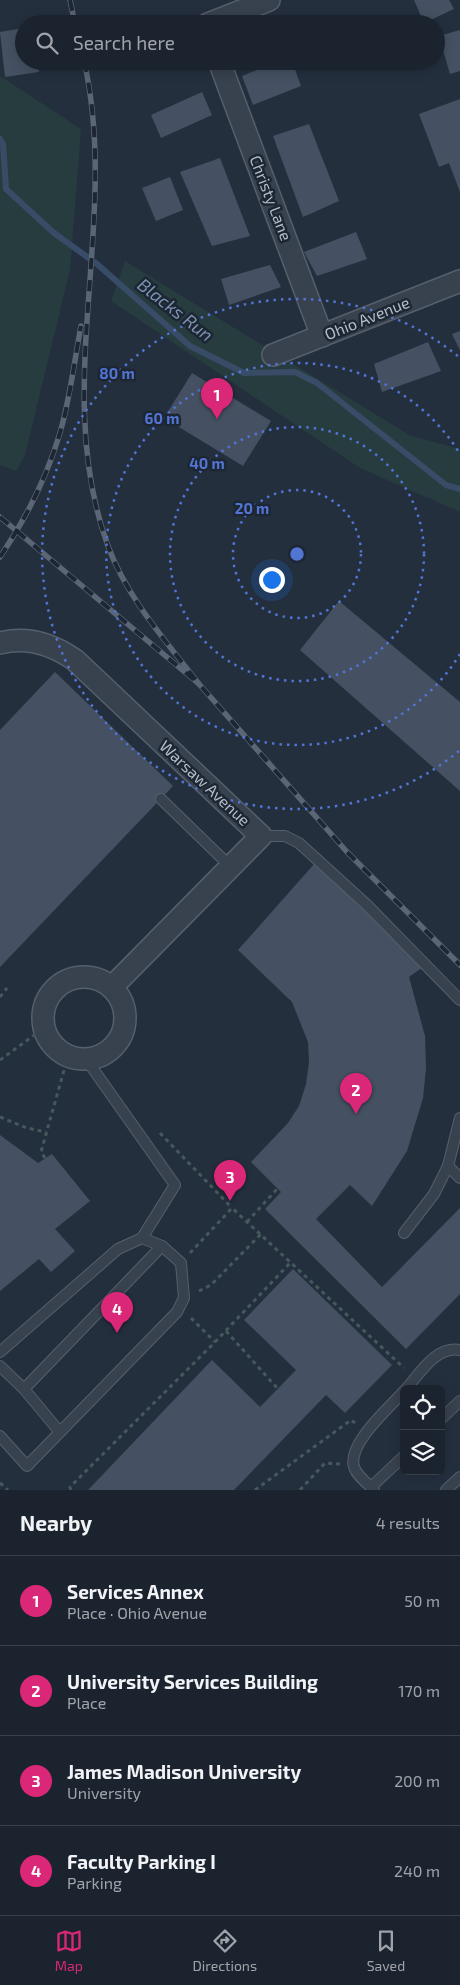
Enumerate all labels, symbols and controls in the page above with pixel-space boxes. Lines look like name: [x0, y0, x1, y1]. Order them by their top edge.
search box: [15, 15, 445, 70]
icon: search: [33, 29, 61, 57]
text: Search here: [73, 31, 175, 54]
street label: Christy Lane: [247, 153, 296, 243]
water label: Blacks Run: [134, 273, 218, 345]
street label: Ohio Avenue: [322, 292, 412, 343]
text: 80 m: [99, 364, 135, 382]
pin: 1: [201, 378, 233, 419]
text: 60 m: [145, 409, 179, 427]
text: 40 m: [189, 454, 225, 472]
text: 20 m: [235, 499, 269, 517]
centre of rings: [288, 545, 306, 563]
your location: [259, 567, 285, 593]
street label: Warsaw Avenue: [156, 736, 255, 829]
pin: 2: [340, 1073, 372, 1114]
pin: 3: [214, 1160, 246, 1201]
pin: 4: [101, 1292, 133, 1333]
map controls: [400, 1385, 445, 1475]
button: locate: [400, 1385, 445, 1430]
button: layers: [400, 1430, 445, 1475]
text: Nearby: [20, 1510, 92, 1535]
text: 4 results: [376, 1513, 440, 1532]
text: Services Annex: [67, 1580, 204, 1603]
text: 1: [33, 1591, 39, 1610]
text: 50 m: [404, 1591, 440, 1610]
text: Place · Ohio Avenue: [67, 1603, 207, 1622]
text: University Services Building: [67, 1670, 318, 1693]
text: 2: [31, 1681, 41, 1700]
text: 170 m: [398, 1681, 440, 1700]
text: Place: [67, 1693, 106, 1712]
text: James Madison University: [67, 1760, 301, 1783]
text: 3: [31, 1771, 41, 1790]
text: 200 m: [394, 1771, 440, 1790]
text: University: [67, 1783, 141, 1802]
text: Faculty Parking I: [67, 1850, 216, 1873]
text: 4: [31, 1861, 41, 1880]
text: 240 m: [394, 1861, 440, 1880]
text: Parking: [67, 1873, 122, 1892]
tab: Map: [55, 1927, 83, 1974]
tab: Directions: [193, 1927, 257, 1974]
tab: Saved: [367, 1927, 405, 1974]

